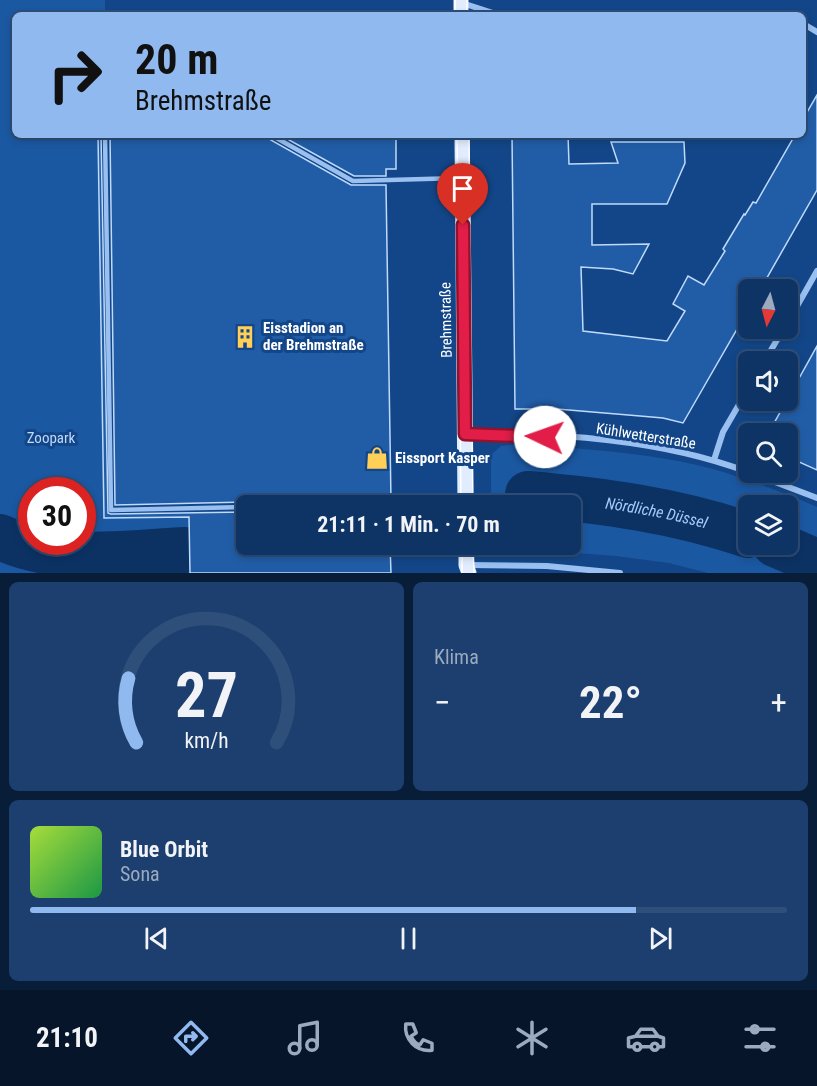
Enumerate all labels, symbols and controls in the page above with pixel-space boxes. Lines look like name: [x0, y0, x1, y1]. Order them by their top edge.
text: 20 m: [135, 35, 218, 84]
icon: right: [36, 36, 114, 114]
text: Brehmstraße: [135, 85, 271, 117]
pin: [437, 163, 488, 225]
icon: arrive: [446, 172, 479, 205]
north arrow: [738, 279, 798, 339]
map controls: [738, 279, 798, 555]
street label: Brehmstraße: [436, 282, 456, 358]
place label: Eisstadion an der Brehmstraße: [263, 319, 364, 354]
building icon: Eisstadion an der Brehmstraße: [232, 324, 258, 350]
button: sound: [738, 351, 798, 411]
position arrow: [513, 405, 577, 469]
street label: Kühlwetterstraße: [595, 419, 697, 453]
button: search: [738, 423, 798, 483]
park label: Zoopark: [27, 429, 76, 447]
shop icon: Eissport Kasper: [364, 445, 390, 471]
place label: Eissport Kasper: [395, 449, 490, 467]
speed limit sign: 30: [18, 477, 96, 555]
water label: Nördliche Düssel: [604, 493, 710, 532]
button: layers: [738, 495, 798, 555]
text: 21:11 · 1 Min. · 70 m: [317, 512, 500, 537]
text: Klima: [434, 645, 479, 669]
text: 27: [175, 659, 238, 732]
text: 22°: [579, 676, 642, 729]
text: −: [434, 683, 451, 722]
text: +: [771, 683, 787, 722]
text: km/h: [184, 729, 229, 754]
text: Blue Orbit: [120, 837, 208, 862]
text: Sona: [120, 862, 160, 886]
icon: previous: [140, 922, 173, 955]
icon: pause: [392, 922, 425, 955]
icon: next: [644, 922, 677, 955]
icon: directions: [170, 1017, 212, 1059]
icon: music: [284, 1017, 326, 1059]
icon: phone: [397, 1017, 439, 1059]
icon: climate: [511, 1017, 553, 1059]
icon: car: [625, 1017, 667, 1059]
icon: filters: [739, 1017, 781, 1059]
text: 21:10: [36, 1022, 98, 1054]

